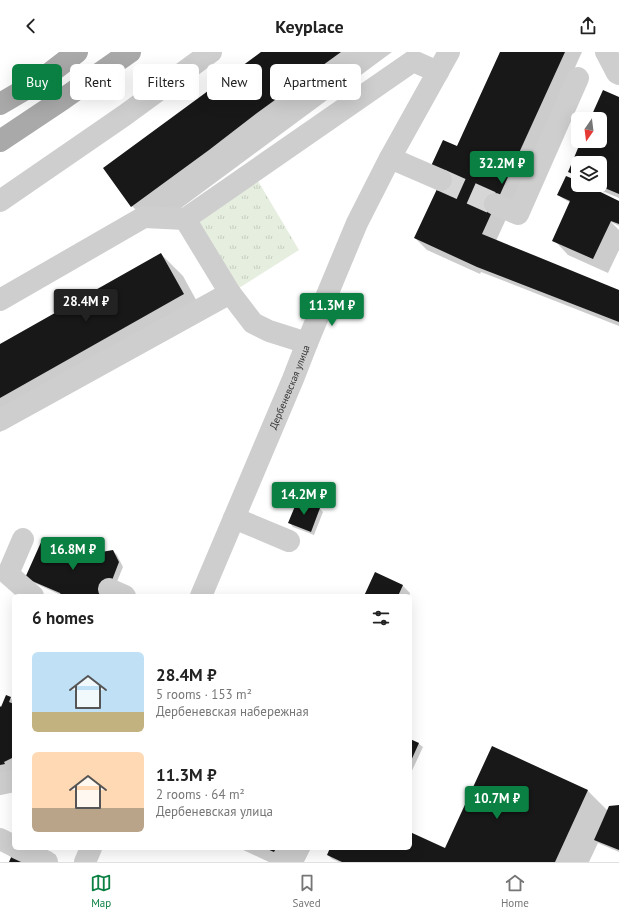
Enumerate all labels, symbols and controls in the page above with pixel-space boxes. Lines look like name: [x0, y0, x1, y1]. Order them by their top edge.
icon: back: [20, 15, 42, 37]
text: Keyplace: [275, 15, 344, 38]
icon: share: [577, 15, 599, 37]
chip: Buy: [12, 64, 62, 100]
chip: Rent: [70, 64, 125, 100]
chip: Filters: [133, 64, 199, 100]
chip: New: [207, 64, 262, 100]
chip: Apartment: [270, 64, 361, 100]
north arrow: [571, 112, 607, 148]
map controls: [571, 112, 607, 192]
pin: 32.2M ₽: [465, 151, 539, 185]
text: 32.2M ₽: [479, 155, 525, 172]
button: layers: [571, 156, 607, 192]
pin: 28.4M ₽: [49, 289, 123, 323]
text: 28.4M ₽: [63, 293, 109, 310]
pin: 11.3M ₽: [295, 293, 369, 327]
text: 11.3M ₽: [309, 297, 355, 314]
street label: Дербеневская улица: [266, 343, 312, 431]
pin: 14.2M ₽: [267, 482, 341, 516]
text: 14.2M ₽: [281, 486, 327, 503]
pin: 16.8M ₽: [36, 537, 110, 571]
text: 16.8M ₽: [50, 541, 96, 558]
text: 6 homes: [32, 607, 94, 629]
icon: filters: [370, 607, 392, 629]
text: 28.4M ₽: [156, 664, 217, 686]
icon: home: [64, 668, 112, 716]
text: 5 rooms · 153 m²: [156, 686, 252, 703]
text: Дербеневская набережная: [156, 703, 309, 720]
text: 11.3M ₽: [156, 764, 217, 786]
icon: home: [64, 768, 112, 816]
text: 2 rooms · 64 m²: [156, 786, 245, 803]
pin: 10.7M ₽: [460, 786, 534, 820]
text: 10.7M ₽: [474, 790, 520, 807]
text: Дербеневская улица: [156, 803, 273, 820]
tab: Map: [90, 872, 112, 910]
tab: Saved: [293, 872, 321, 910]
tab: Home: [501, 872, 529, 910]

